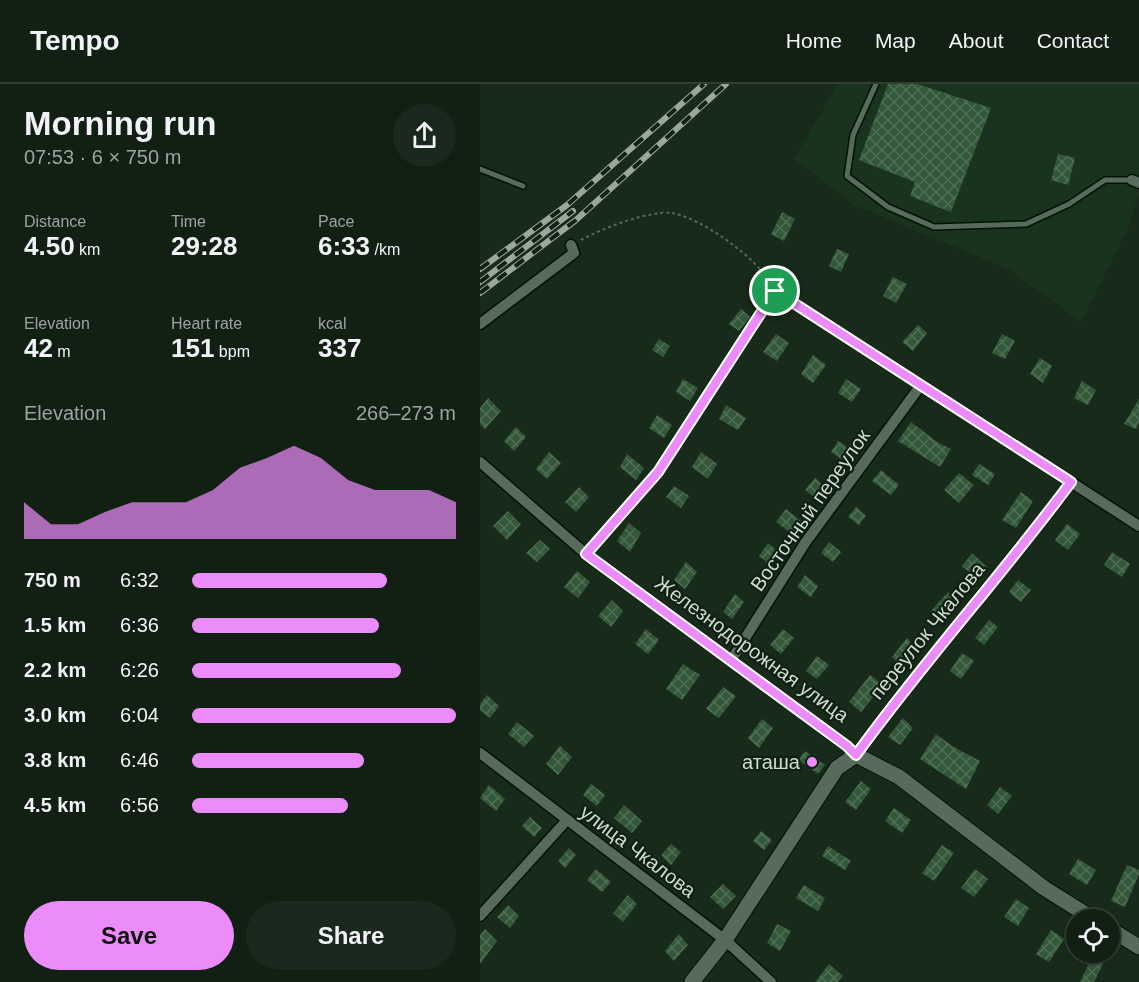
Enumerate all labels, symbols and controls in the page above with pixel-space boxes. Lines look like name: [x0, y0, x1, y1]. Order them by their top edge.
text: Tempo: [30, 25, 120, 56]
text: Home: [786, 29, 842, 52]
text: Map: [875, 29, 916, 52]
text: About: [949, 29, 1004, 52]
text: Contact: [1037, 29, 1109, 52]
button: share: [393, 104, 456, 167]
text: Morning run: [24, 105, 216, 142]
text: 07:53 · 6 × 750 m: [24, 146, 181, 168]
text: Distance: [24, 213, 86, 230]
text: Time: [171, 213, 206, 230]
text: Pace: [318, 213, 354, 230]
text: 4.50: [24, 231, 75, 261]
text: 29:28: [171, 231, 238, 261]
text: 6:33: [318, 231, 370, 261]
text: km: [75, 241, 100, 258]
text: /km: [370, 241, 400, 258]
pin: [749, 265, 800, 316]
icon: arrive: [758, 274, 791, 307]
text: Elevation: [24, 315, 90, 332]
text: Heart rate: [171, 315, 242, 332]
text: kcal: [318, 315, 346, 332]
text: 42: [24, 333, 53, 363]
text: 151: [171, 333, 214, 363]
text: 337: [318, 333, 361, 363]
text: m: [53, 343, 71, 360]
text: bpm: [214, 343, 250, 360]
text: Elevation: [24, 402, 106, 424]
text: 266–273 m: [356, 402, 456, 424]
street label: Восточный переулок: [746, 425, 874, 595]
street label: переулок Чкалова: [865, 558, 989, 704]
text: 750 m: [24, 569, 81, 591]
text: 6:32: [120, 569, 159, 591]
street label: Железнодорожная улица: [651, 571, 854, 727]
text: 1.5 km: [24, 614, 86, 636]
text: 6:36: [120, 614, 159, 636]
text: 2.2 km: [24, 659, 86, 681]
text: 6:26: [120, 659, 159, 681]
text: 3.0 km: [24, 704, 86, 726]
text: 6:04: [120, 704, 159, 726]
text: 3.8 km: [24, 749, 86, 771]
text: 6:46: [120, 749, 159, 771]
place label: аташа: [742, 751, 801, 773]
marker: аташа: [805, 755, 819, 769]
text: 4.5 km: [24, 794, 86, 816]
text: 6:56: [120, 794, 159, 816]
street label: улица Чкалова: [576, 800, 701, 902]
button: Save: [24, 901, 234, 970]
button: Share: [246, 901, 456, 970]
map controls: [1066, 909, 1120, 963]
button: locate: [1066, 909, 1120, 963]

